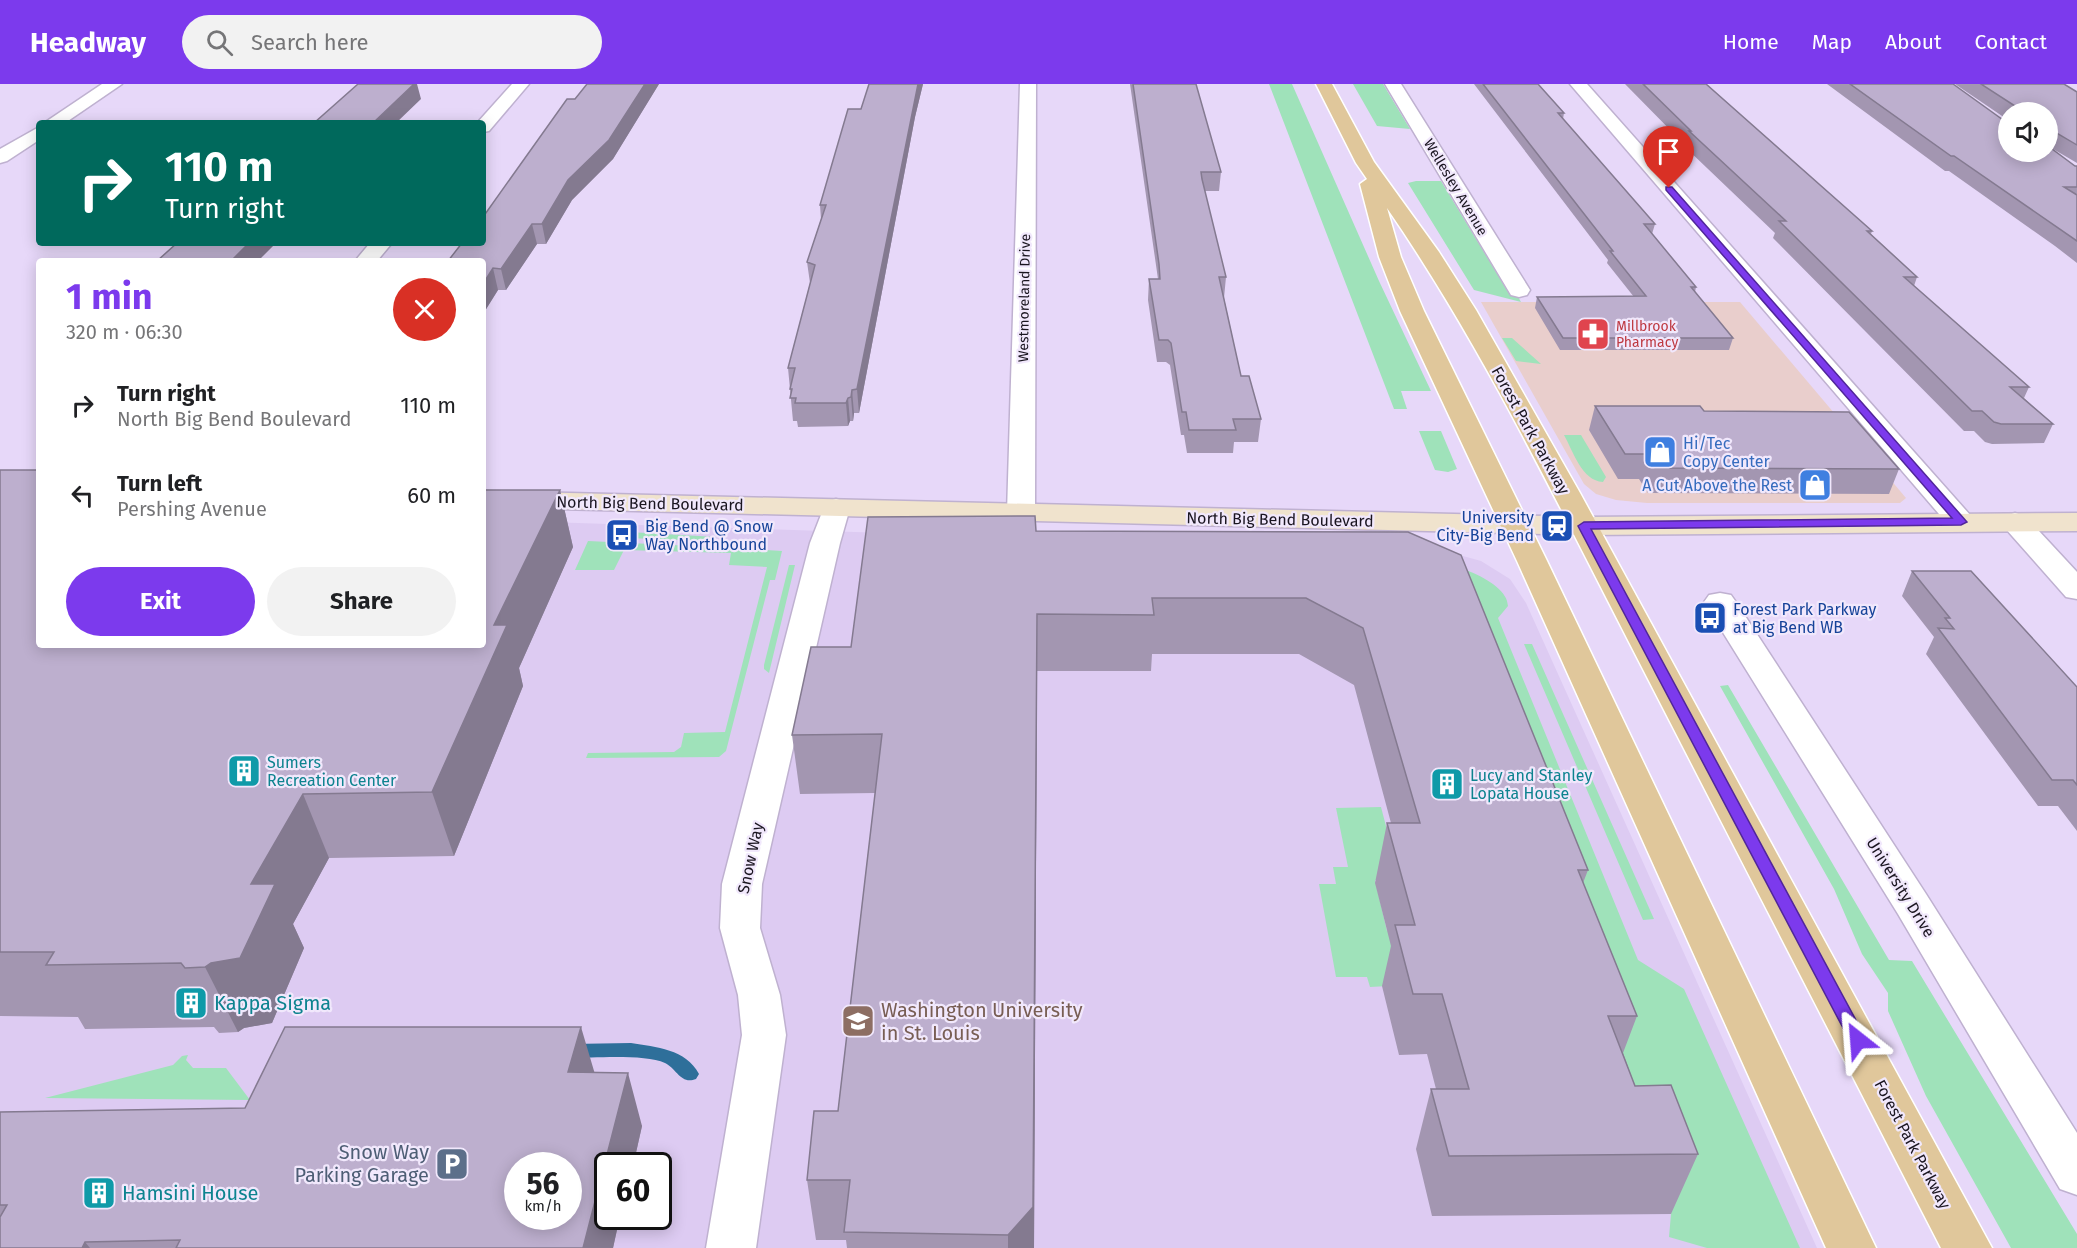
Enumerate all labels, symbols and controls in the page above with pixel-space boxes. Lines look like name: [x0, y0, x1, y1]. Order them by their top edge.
search box: [182, 15, 602, 69]
text: Headway: [30, 26, 146, 59]
icon: search: [203, 26, 236, 59]
text: Search here: [251, 29, 369, 56]
text: Home: [1723, 29, 1779, 55]
text: Map: [1812, 29, 1852, 55]
text: About: [1885, 29, 1942, 55]
text: Contact: [1975, 29, 2047, 55]
map controls: [1998, 102, 2058, 162]
button: sound: [1998, 102, 2058, 162]
pin: [1643, 126, 1694, 188]
icon: arrive: [1652, 135, 1685, 168]
street label: Wellesley Avenue: [1420, 136, 1491, 239]
text: 110 m: [165, 142, 273, 192]
icon: right: [66, 144, 144, 222]
text: Turn right: [165, 193, 285, 225]
street label: Westmoreland Drive: [1015, 234, 1034, 362]
text: 1 min: [66, 275, 153, 319]
button: close: [393, 278, 456, 341]
pharmacy icon: Millbrook Pharmacy: [1575, 316, 1611, 352]
place label: Millbrook Pharmacy: [1616, 318, 1678, 351]
text: 320 m · 06:30: [66, 320, 183, 344]
street label: Forest Park Parkway: [1487, 363, 1574, 498]
text: Turn right: [117, 380, 216, 407]
icon: right: [66, 389, 99, 422]
text: 110 m: [400, 392, 456, 419]
text: North Big Bend Boulevard: [117, 407, 351, 431]
shop icon: Hi/Tec Copy Center: [1642, 434, 1678, 470]
place label: Hi/Tec Copy Center: [1683, 434, 1771, 471]
shop icon: A Cut Above the Rest: [1797, 467, 1833, 503]
text: Turn left: [117, 470, 202, 497]
place label: A Cut Above the Rest: [1642, 476, 1792, 495]
icon: left: [66, 479, 99, 512]
text: 60 m: [407, 482, 456, 509]
street label: North Big Bend Boulevard: [556, 492, 744, 515]
text: Pershing Avenue: [117, 497, 267, 521]
street label: North Big Bend Boulevard: [1186, 508, 1374, 531]
place label: University City-Big Bend: [1436, 508, 1534, 545]
station icon: University City-Big Bend: [1539, 508, 1575, 544]
bus stop icon: Big Bend @ Snow Way Northbound: [604, 517, 640, 553]
place label: Big Bend @ Snow Way Northbound: [645, 517, 773, 554]
button: Exit: [66, 567, 255, 636]
button: Share: [267, 567, 456, 636]
bus stop icon: Forest Park Parkway at Big Bend WB: [1692, 600, 1728, 636]
place label: Forest Park Parkway at Big Bend WB: [1733, 600, 1877, 637]
building icon: Sumers Recreation Center: [226, 753, 262, 789]
place label: Sumers Recreation Center: [267, 753, 397, 790]
building icon: Lucy and Stanley Lopata House: [1429, 766, 1465, 802]
place label: Lucy and Stanley Lopata House: [1470, 766, 1592, 803]
street label: Snow Way: [734, 821, 767, 895]
street label: University Drive: [1862, 834, 1939, 941]
building icon: Kappa Sigma: [173, 985, 209, 1021]
place label: Kappa Sigma: [214, 991, 331, 1015]
place label: Washington University in St. Louis: [881, 998, 1083, 1045]
school or university icon: Washington University in St. Louis: [840, 1003, 876, 1039]
position arrow: [1826, 1008, 1890, 1072]
street label: Forest Park Parkway: [1871, 1076, 1955, 1212]
place label: Snow Way Parking Garage: [294, 1140, 429, 1187]
parking icon: Snow Way Parking Garage: [434, 1146, 470, 1182]
speed limit sign: 60: [594, 1152, 672, 1230]
text: 56: [526, 1166, 559, 1202]
building icon: Hamsini House: [81, 1175, 117, 1211]
place label: Hamsini House: [122, 1181, 258, 1205]
text: km/h: [524, 1197, 562, 1215]

